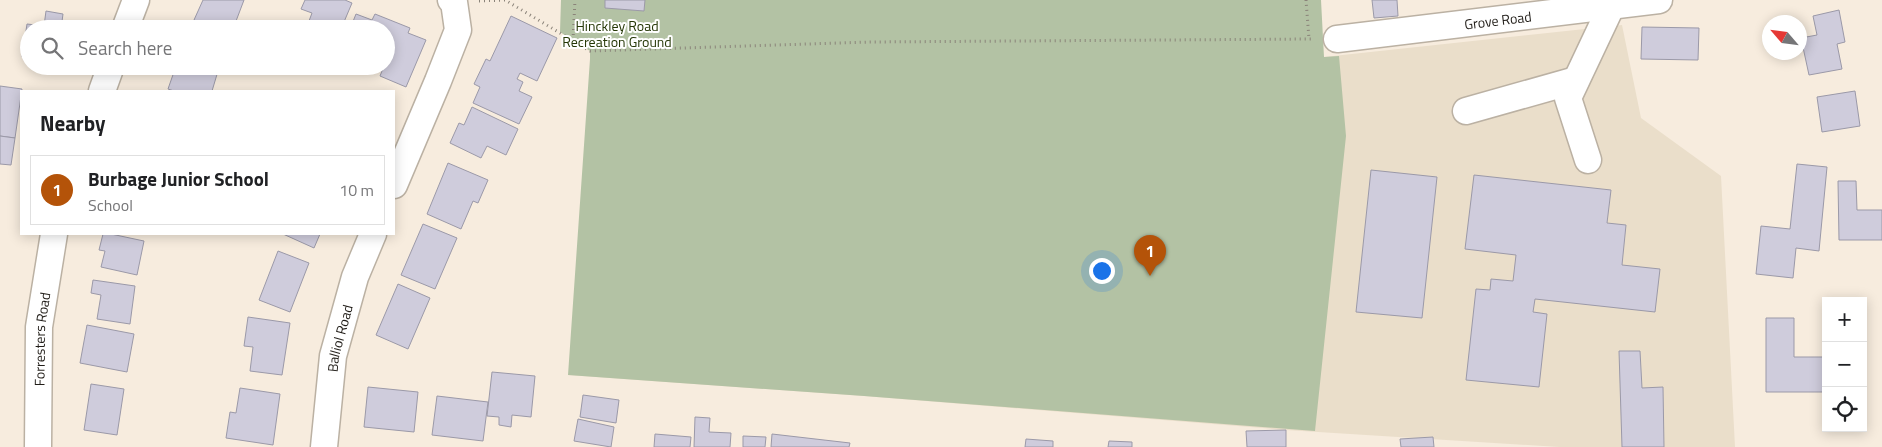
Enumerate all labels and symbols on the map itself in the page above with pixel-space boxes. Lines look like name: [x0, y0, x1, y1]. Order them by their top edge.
street label: Grove Road: [1463, 5, 1533, 34]
park label: Hinckley Road Recreation Ground: [562, 15, 672, 52]
north arrow: [1762, 15, 1807, 60]
pin: 1: [1134, 235, 1166, 276]
your location: [1089, 258, 1115, 284]
street label: Forresters Road: [28, 291, 55, 386]
street label: Balliol Road: [321, 302, 357, 373]

